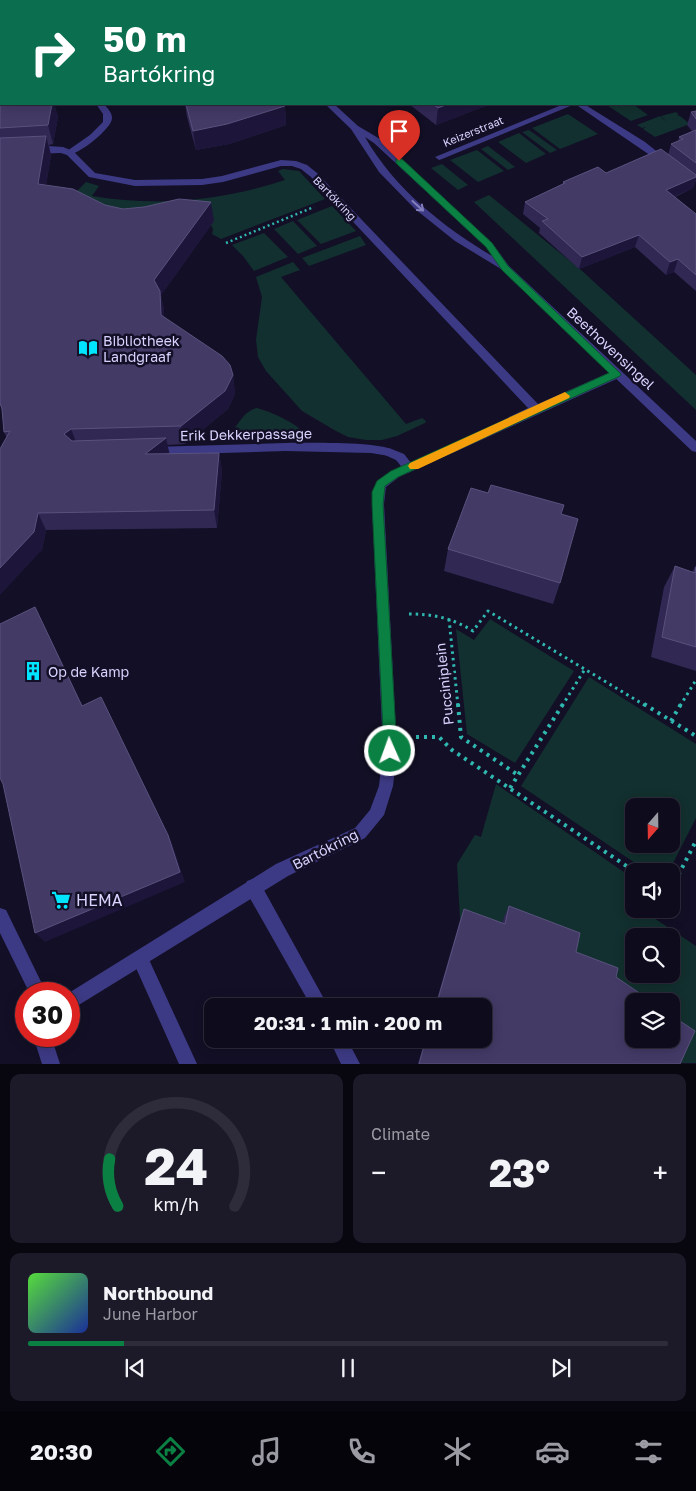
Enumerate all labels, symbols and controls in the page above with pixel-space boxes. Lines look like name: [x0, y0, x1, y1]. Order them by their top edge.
text: 50 m: [103, 18, 186, 60]
icon: right: [20, 20, 85, 85]
text: Bartókring: [103, 60, 215, 87]
pin: [378, 110, 420, 161]
street label: Keizerstraat: [441, 113, 505, 149]
icon: arrive: [385, 117, 413, 145]
street label: Bartókring: [311, 173, 359, 223]
one-way arrow: [412, 200, 425, 212]
street label: Beethovensingel: [564, 303, 658, 393]
place label: Bibliotheek Landgraaf: [103, 332, 180, 365]
library icon: Bibliotheek Landgraaf: [77, 337, 99, 359]
street label: Erik Dekkerpassage: [180, 424, 312, 444]
street label: Pucciniplein: [431, 642, 457, 726]
building icon: Op de Kamp: [22, 660, 44, 682]
place label: Op de Kamp: [48, 663, 129, 680]
position arrow: [363, 724, 415, 776]
north arrow: [625, 798, 680, 852]
map controls: [625, 798, 680, 1048]
street label: Bartókring: [289, 825, 361, 873]
button: sound: [625, 863, 680, 918]
supermarket icon: HEMA: [50, 889, 72, 911]
place label: HEMA: [76, 890, 123, 910]
button: search: [625, 928, 680, 983]
speed limit sign: 30: [15, 982, 80, 1047]
button: layers: [625, 993, 680, 1048]
text: 20:31 · 1 min · 200 m: [254, 1011, 442, 1034]
text: Climate: [371, 1124, 430, 1144]
text: 24: [144, 1134, 209, 1196]
text: 23°: [489, 1150, 550, 1195]
text: −: [371, 1156, 386, 1189]
text: +: [653, 1156, 668, 1189]
text: km/h: [154, 1193, 199, 1215]
text: Northbound: [103, 1281, 213, 1304]
text: June Harbor: [103, 1304, 198, 1324]
icon: previous: [121, 1354, 149, 1382]
icon: pause: [334, 1354, 362, 1382]
icon: next: [547, 1354, 575, 1382]
icon: directions: [153, 1434, 188, 1469]
icon: music: [249, 1434, 284, 1469]
icon: phone: [344, 1434, 379, 1469]
icon: climate: [440, 1434, 475, 1469]
icon: car: [535, 1434, 570, 1469]
icon: filters: [631, 1434, 666, 1469]
text: 20:30: [30, 1438, 93, 1465]

